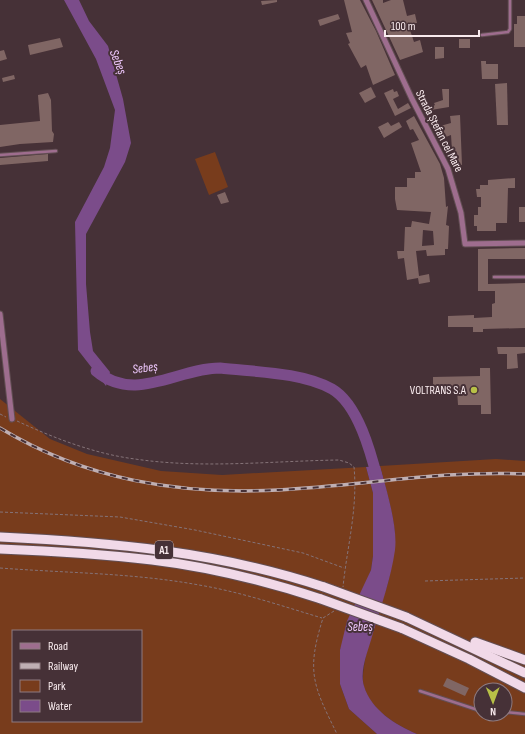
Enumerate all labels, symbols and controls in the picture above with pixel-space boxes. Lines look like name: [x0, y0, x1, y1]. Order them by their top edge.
scale bar: [385, 12, 479, 38]
text: 100 m: [391, 19, 416, 34]
water label: Sebeș: [106, 47, 130, 77]
street label: Strada Ștefan cel Mare: [412, 87, 466, 175]
water label: Sebeș: [131, 358, 159, 377]
place label: VOLTRANS S.A: [410, 383, 467, 398]
marker: VOLTRANS S.A: [469, 385, 479, 395]
road number: A1: [155, 541, 173, 559]
water label: Sebeș: [347, 619, 373, 635]
legend: [12, 630, 142, 722]
text: Road: [48, 639, 68, 654]
text: Railway: [48, 659, 79, 674]
text: Park: [48, 679, 66, 694]
north arrow: [473, 682, 513, 722]
text: Water: [48, 699, 72, 714]
text: N: [490, 705, 496, 718]

